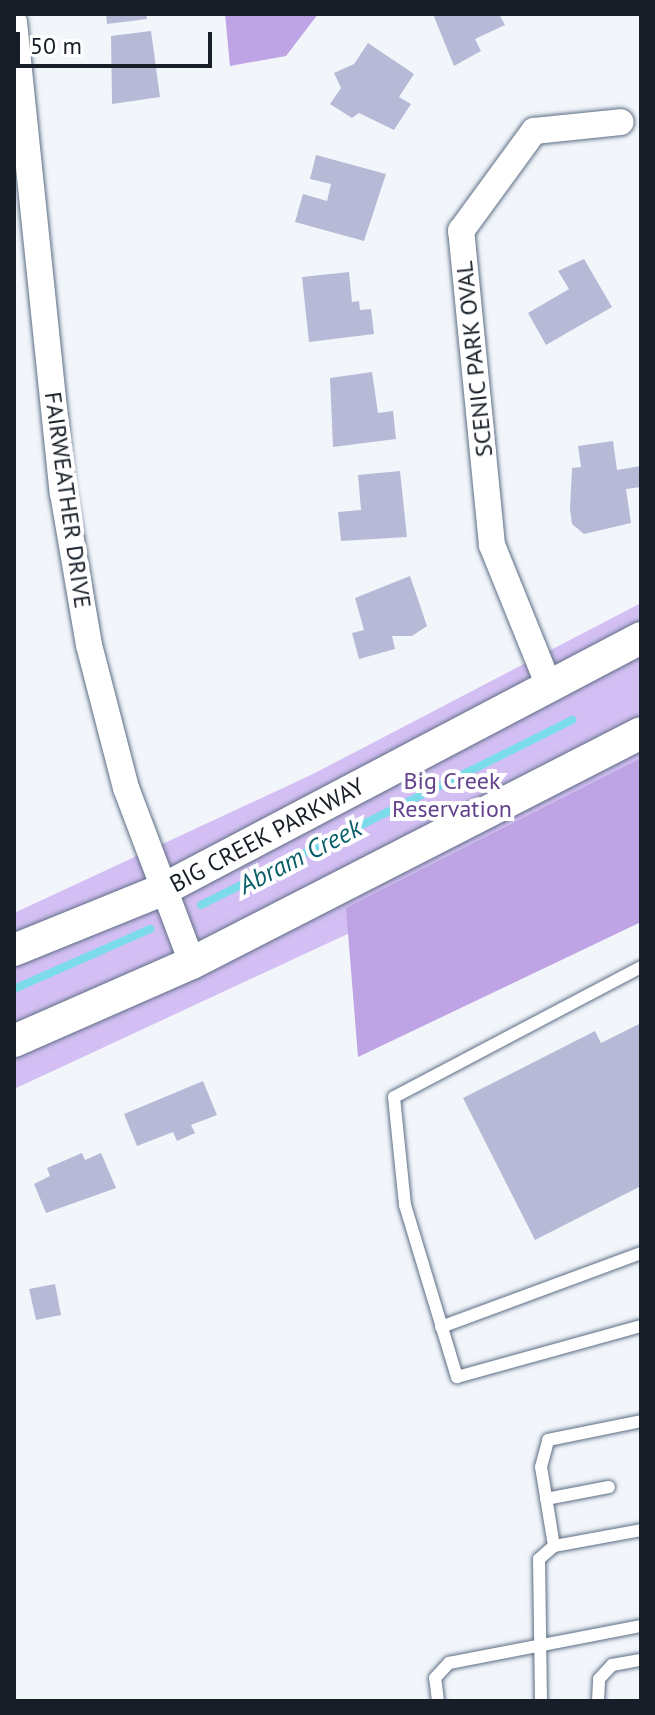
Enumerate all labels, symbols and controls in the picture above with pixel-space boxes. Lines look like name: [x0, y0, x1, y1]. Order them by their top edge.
scale bar: [20, 16, 216, 66]
text: 50 m: [30, 30, 82, 61]
street label: SCENIC PARK OVAL: [449, 259, 499, 459]
street label: FAIRWEATHER DRIVE: [39, 390, 97, 610]
park label: Big Creek Reservation: [392, 767, 512, 823]
street label: BIG CREEK PARKWAY: [165, 771, 369, 899]
water label: Abram Creek: [233, 812, 367, 900]

